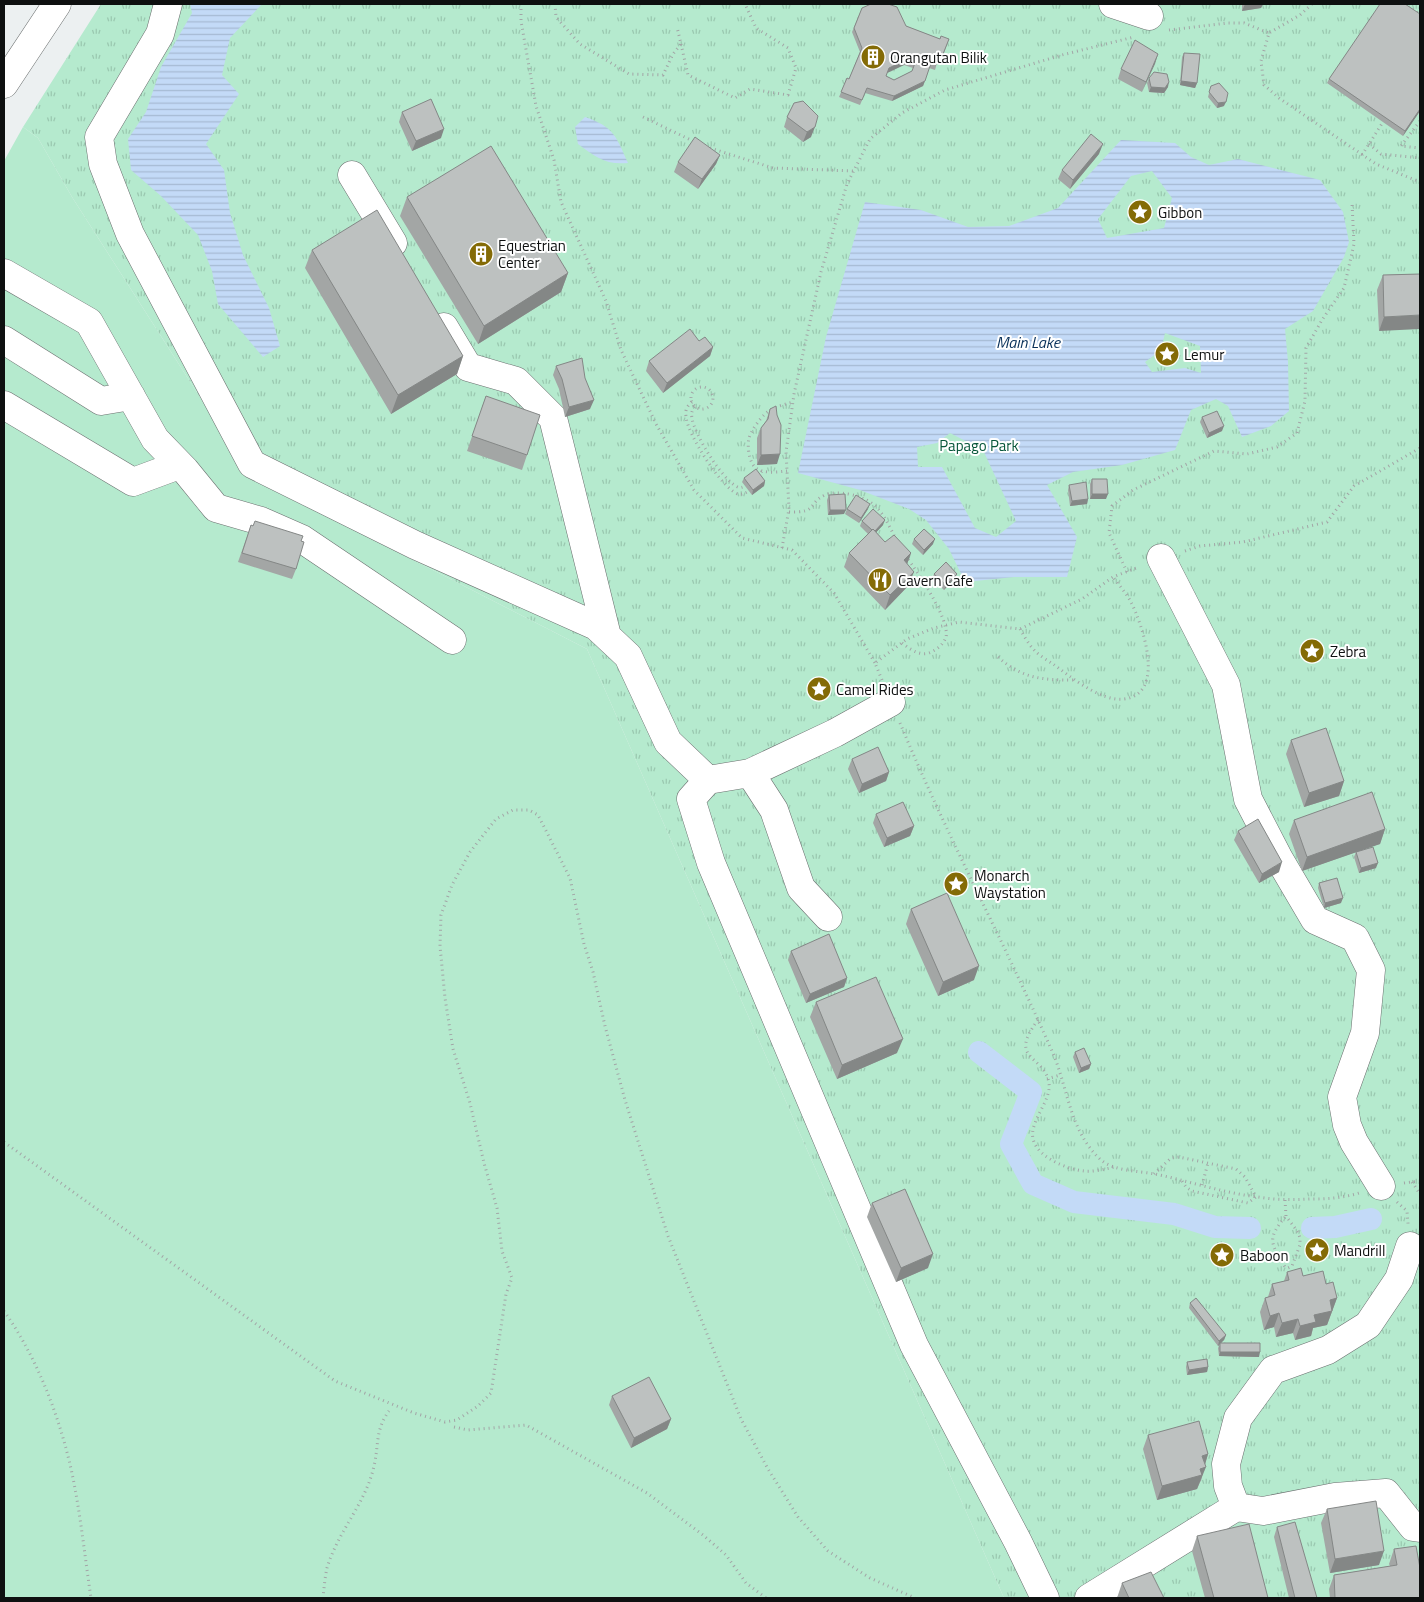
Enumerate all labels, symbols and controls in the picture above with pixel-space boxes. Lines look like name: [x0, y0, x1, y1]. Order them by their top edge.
building icon: Orangutan Bilik: [860, 44, 886, 70]
place label: Orangutan Bilik: [890, 46, 987, 69]
place icon: Gibbon: [1127, 199, 1153, 225]
place label: Gibbon: [1158, 201, 1202, 224]
place label: Equestrian Center: [498, 234, 566, 274]
building icon: Equestrian Center: [468, 241, 494, 267]
water label: Main Lake: [996, 330, 1062, 354]
place icon: Lemur: [1154, 341, 1180, 367]
place label: Lemur: [1184, 343, 1224, 366]
park label: Papago Park: [939, 434, 1019, 457]
restaurant icon: Cavern Cafe: [867, 567, 893, 593]
place label: Cavern Cafe: [898, 569, 973, 592]
place icon: Zebra: [1299, 638, 1325, 664]
place label: Zebra: [1330, 640, 1367, 663]
place icon: Camel Rides: [806, 676, 832, 702]
place label: Camel Rides: [836, 678, 914, 701]
place label: Monarch Waystation: [974, 864, 1046, 904]
place icon: Monarch Waystation: [943, 871, 969, 897]
place icon: Mandrill: [1304, 1237, 1330, 1263]
place label: Mandrill: [1334, 1239, 1386, 1262]
place icon: Baboon: [1209, 1242, 1235, 1268]
place label: Baboon: [1240, 1244, 1289, 1267]

